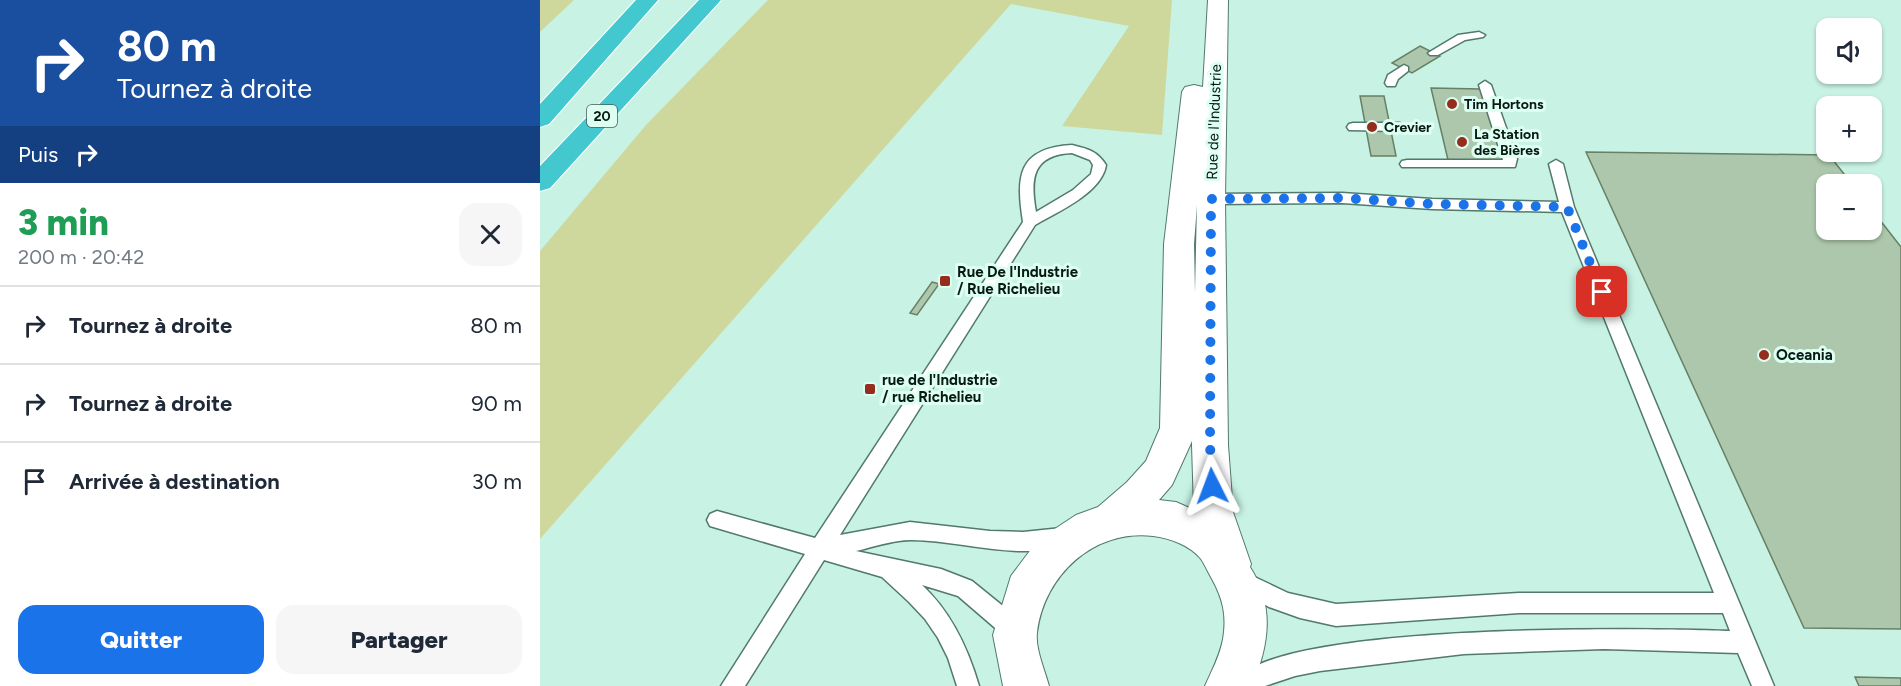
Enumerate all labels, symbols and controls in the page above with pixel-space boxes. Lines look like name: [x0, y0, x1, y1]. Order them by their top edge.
map controls: [1816, 18, 1882, 240]
button: sound: [1816, 18, 1882, 84]
text: 80 m: [117, 21, 217, 72]
icon: right: [18, 24, 96, 102]
street label: Rue de l'Industrie: [1203, 64, 1225, 180]
text: Tournez à droite: [117, 72, 312, 105]
place label: Tim Hortons: [1464, 96, 1544, 113]
button: +: [1816, 96, 1882, 162]
marker: Tim Hortons: [1445, 97, 1459, 111]
road number: 20: [587, 105, 617, 127]
place label: Crevier: [1384, 119, 1432, 136]
marker: Crevier: [1365, 120, 1379, 134]
place label: La Station des Bières: [1474, 126, 1540, 159]
marker: La Station des Bières: [1455, 135, 1469, 149]
icon: right: [70, 138, 103, 171]
text: Puis: [18, 141, 58, 168]
button: −: [1816, 174, 1882, 240]
text: 3 min: [18, 201, 109, 244]
button: close: [459, 203, 522, 266]
text: 200 m · 20:42: [18, 245, 144, 269]
place label: Rue De l'Industrie / Rue Richelieu: [957, 263, 1079, 298]
pin: [1576, 266, 1627, 317]
marker: Rue De l'Industrie / Rue Richelieu: [938, 274, 952, 288]
icon: arrive: [1585, 275, 1618, 308]
icon: right: [18, 309, 51, 342]
text: Tournez à droite: [69, 312, 232, 339]
text: 80 m: [470, 312, 522, 339]
place label: Oceania: [1776, 346, 1833, 364]
marker: Oceania: [1757, 348, 1771, 362]
place label: rue de l'Industrie / rue Richelieu: [882, 371, 998, 406]
marker: rue de l'Industrie / rue Richelieu: [863, 382, 877, 396]
icon: right: [18, 387, 51, 420]
text: Tournez à droite: [69, 390, 232, 417]
text: 90 m: [471, 390, 522, 417]
position arrow: [1180, 454, 1244, 518]
icon: arrive: [18, 465, 51, 498]
text: Arrivée à destination: [69, 468, 280, 495]
text: 30 m: [472, 468, 522, 495]
button: Quitter: [18, 605, 264, 674]
button: Partager: [276, 605, 522, 674]

